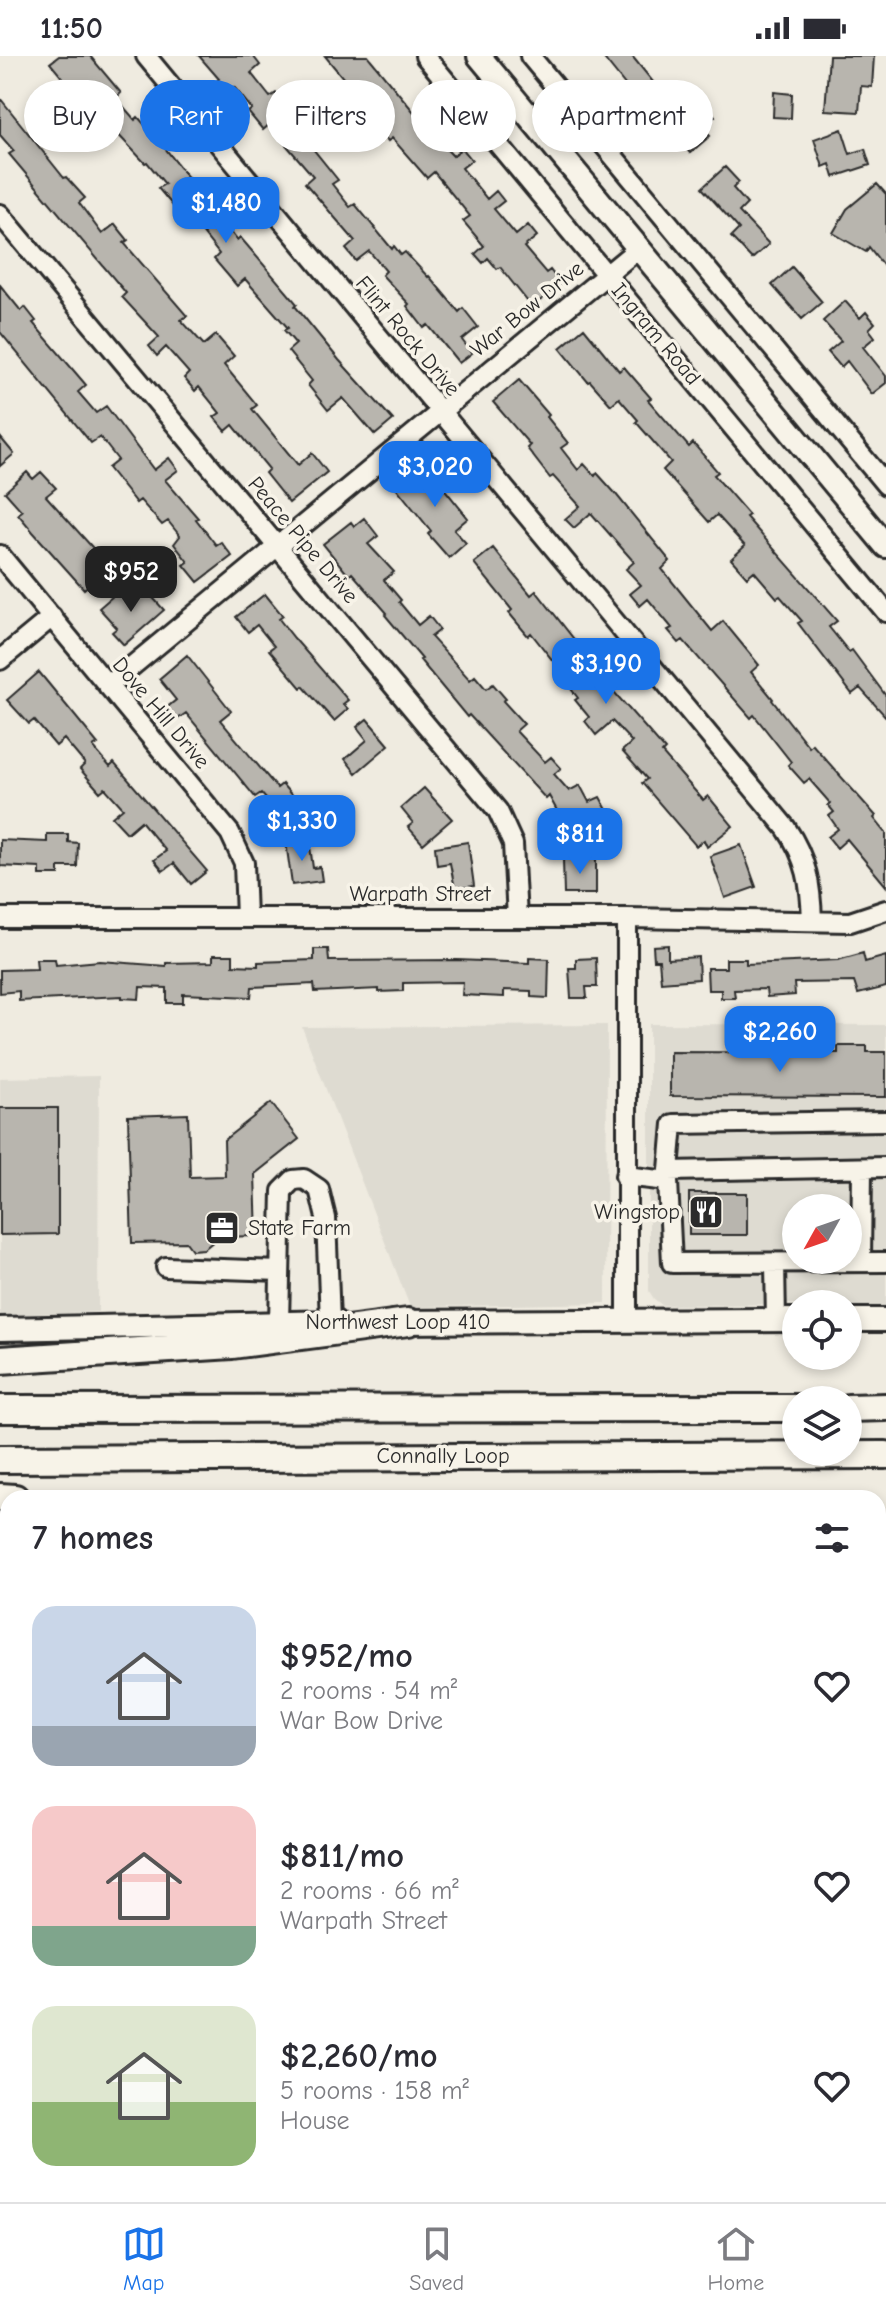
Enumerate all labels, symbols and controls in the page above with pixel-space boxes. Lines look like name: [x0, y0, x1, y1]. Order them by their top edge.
text: 11:50: [40, 11, 103, 46]
chip: Buy: [24, 80, 124, 152]
chip: Rent: [140, 80, 250, 152]
chip: Filters: [266, 80, 395, 152]
chip: New: [411, 80, 516, 152]
chip: Apartment: [532, 80, 713, 152]
pin: $1,480: [161, 177, 291, 245]
text: $1,480: [190, 188, 262, 218]
street label: War Bow Drive: [465, 255, 589, 363]
street label: Flint Rock Drive: [350, 271, 466, 401]
street label: Ingram Road: [606, 278, 706, 390]
pin: $3,020: [370, 441, 500, 509]
text: $3,020: [397, 452, 473, 482]
street label: Peace Pipe Drive: [242, 471, 364, 609]
pin: $952: [84, 546, 178, 614]
text: $952: [103, 557, 159, 587]
pin: $3,190: [541, 638, 671, 706]
text: $3,190: [570, 649, 642, 679]
street label: Dove Hill Drive: [107, 652, 215, 774]
pin: $1,330: [237, 795, 367, 863]
text: $1,330: [266, 806, 338, 836]
pin: $811: [533, 808, 627, 876]
text: $811: [555, 819, 605, 849]
street label: Warpath Street: [349, 881, 491, 907]
pin: $2,260: [715, 1006, 845, 1074]
text: $2,260: [743, 1017, 817, 1047]
restaurant icon: Wingstop: [687, 1193, 725, 1231]
north arrow: [782, 1194, 862, 1274]
map controls: [782, 1194, 862, 1466]
place label: Wingstop: [594, 1199, 680, 1225]
office icon: State Farm: [203, 1209, 241, 1247]
place label: State Farm: [248, 1215, 351, 1241]
button: locate: [782, 1290, 862, 1370]
street label: Northwest Loop 410: [305, 1309, 491, 1335]
button: layers: [782, 1386, 862, 1466]
street label: Connally Loop: [376, 1443, 510, 1469]
icon: filters: [810, 1516, 854, 1560]
text: 7 homes: [32, 1518, 153, 1558]
text: $952/mo: [280, 1636, 413, 1676]
icon: home: [96, 1638, 192, 1734]
icon: heart: [810, 1664, 854, 1708]
text: 2 rooms · 54 m²: [280, 1676, 457, 1706]
text: War Bow Drive: [280, 1706, 443, 1736]
text: $811/mo: [280, 1836, 404, 1876]
icon: home: [96, 1838, 192, 1934]
icon: heart: [810, 1864, 854, 1908]
text: 2 rooms · 66 m²: [280, 1876, 459, 1906]
text: Warpath Street: [280, 1906, 447, 1936]
text: $2,260/mo: [280, 2036, 438, 2076]
icon: home: [96, 2038, 192, 2134]
icon: heart: [810, 2064, 854, 2108]
text: 5 rooms · 158 m²: [280, 2076, 469, 2106]
text: House: [280, 2106, 350, 2136]
tab: Map: [122, 2222, 166, 2296]
tab: Saved: [409, 2222, 464, 2296]
tab: Home: [707, 2222, 764, 2296]

